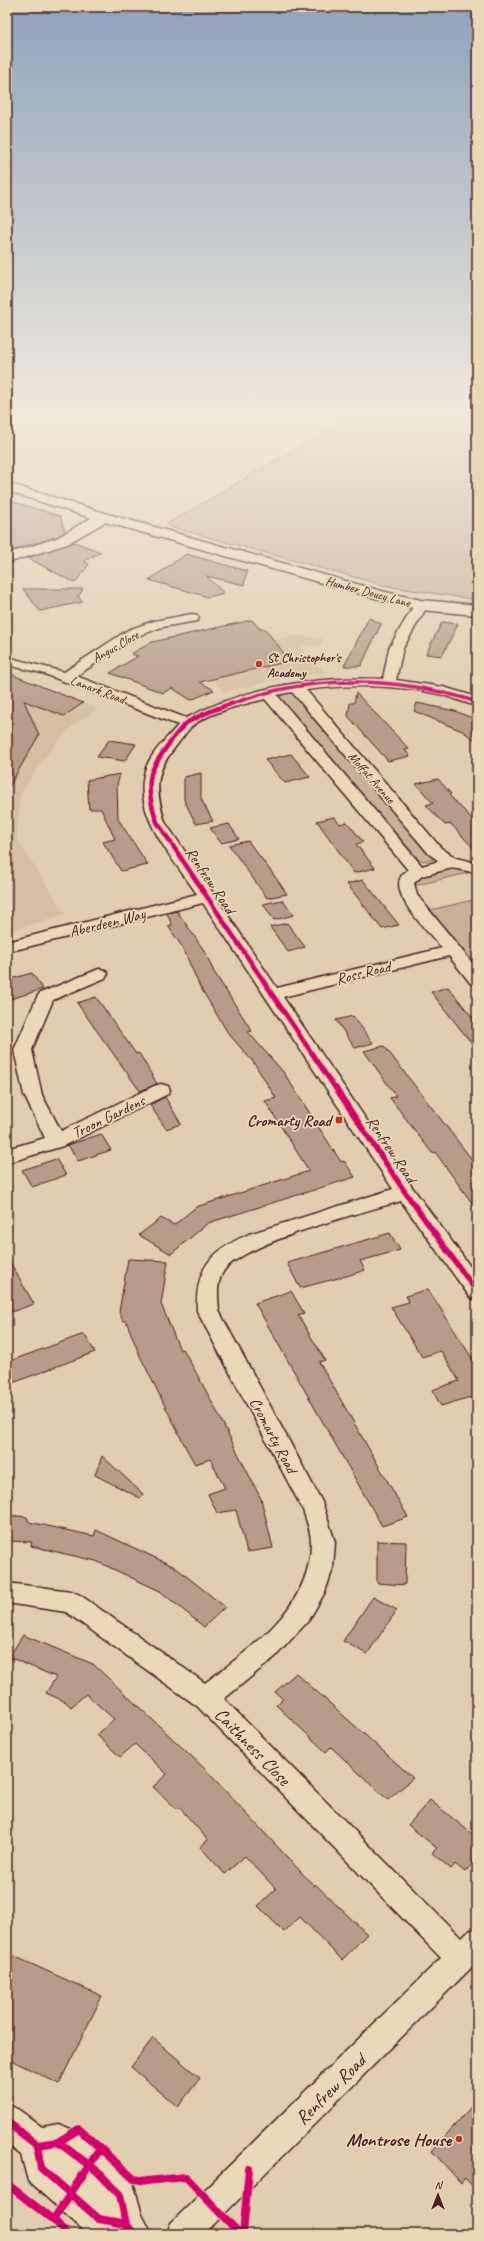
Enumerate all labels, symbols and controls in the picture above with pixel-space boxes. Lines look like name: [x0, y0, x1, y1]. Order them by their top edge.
street label: Humber Doucy Lane: [324, 573, 413, 611]
street label: Angus Close: [89, 627, 142, 667]
place label: St Christopher's Academy: [267, 650, 342, 681]
marker: St Christopher's Academy: [254, 659, 264, 669]
street label: Lanark Road: [68, 672, 129, 708]
street label: Moffat Avenue: [345, 749, 398, 807]
street label: Renfrew Road: [181, 843, 241, 920]
street label: Aberdeen Way: [67, 903, 149, 942]
street label: Ross Road: [334, 956, 395, 989]
street label: Troon Gardens: [69, 1090, 150, 1143]
place label: Cromarty Road: [247, 1111, 334, 1131]
street label: Renfrew Road: [362, 1112, 422, 1189]
marker: Cromarty Road: [334, 1115, 344, 1125]
street label: Cromarty Road: [245, 1394, 303, 1479]
street label: Caithness Close: [209, 1703, 297, 1792]
street label: Renfrew Road: [290, 2047, 374, 2130]
place label: Montrose House: [346, 2128, 453, 2152]
marker: Montrose House: [454, 2134, 464, 2144]
north arrow: [418, 2175, 458, 2215]
text: N: [435, 2178, 444, 2192]

